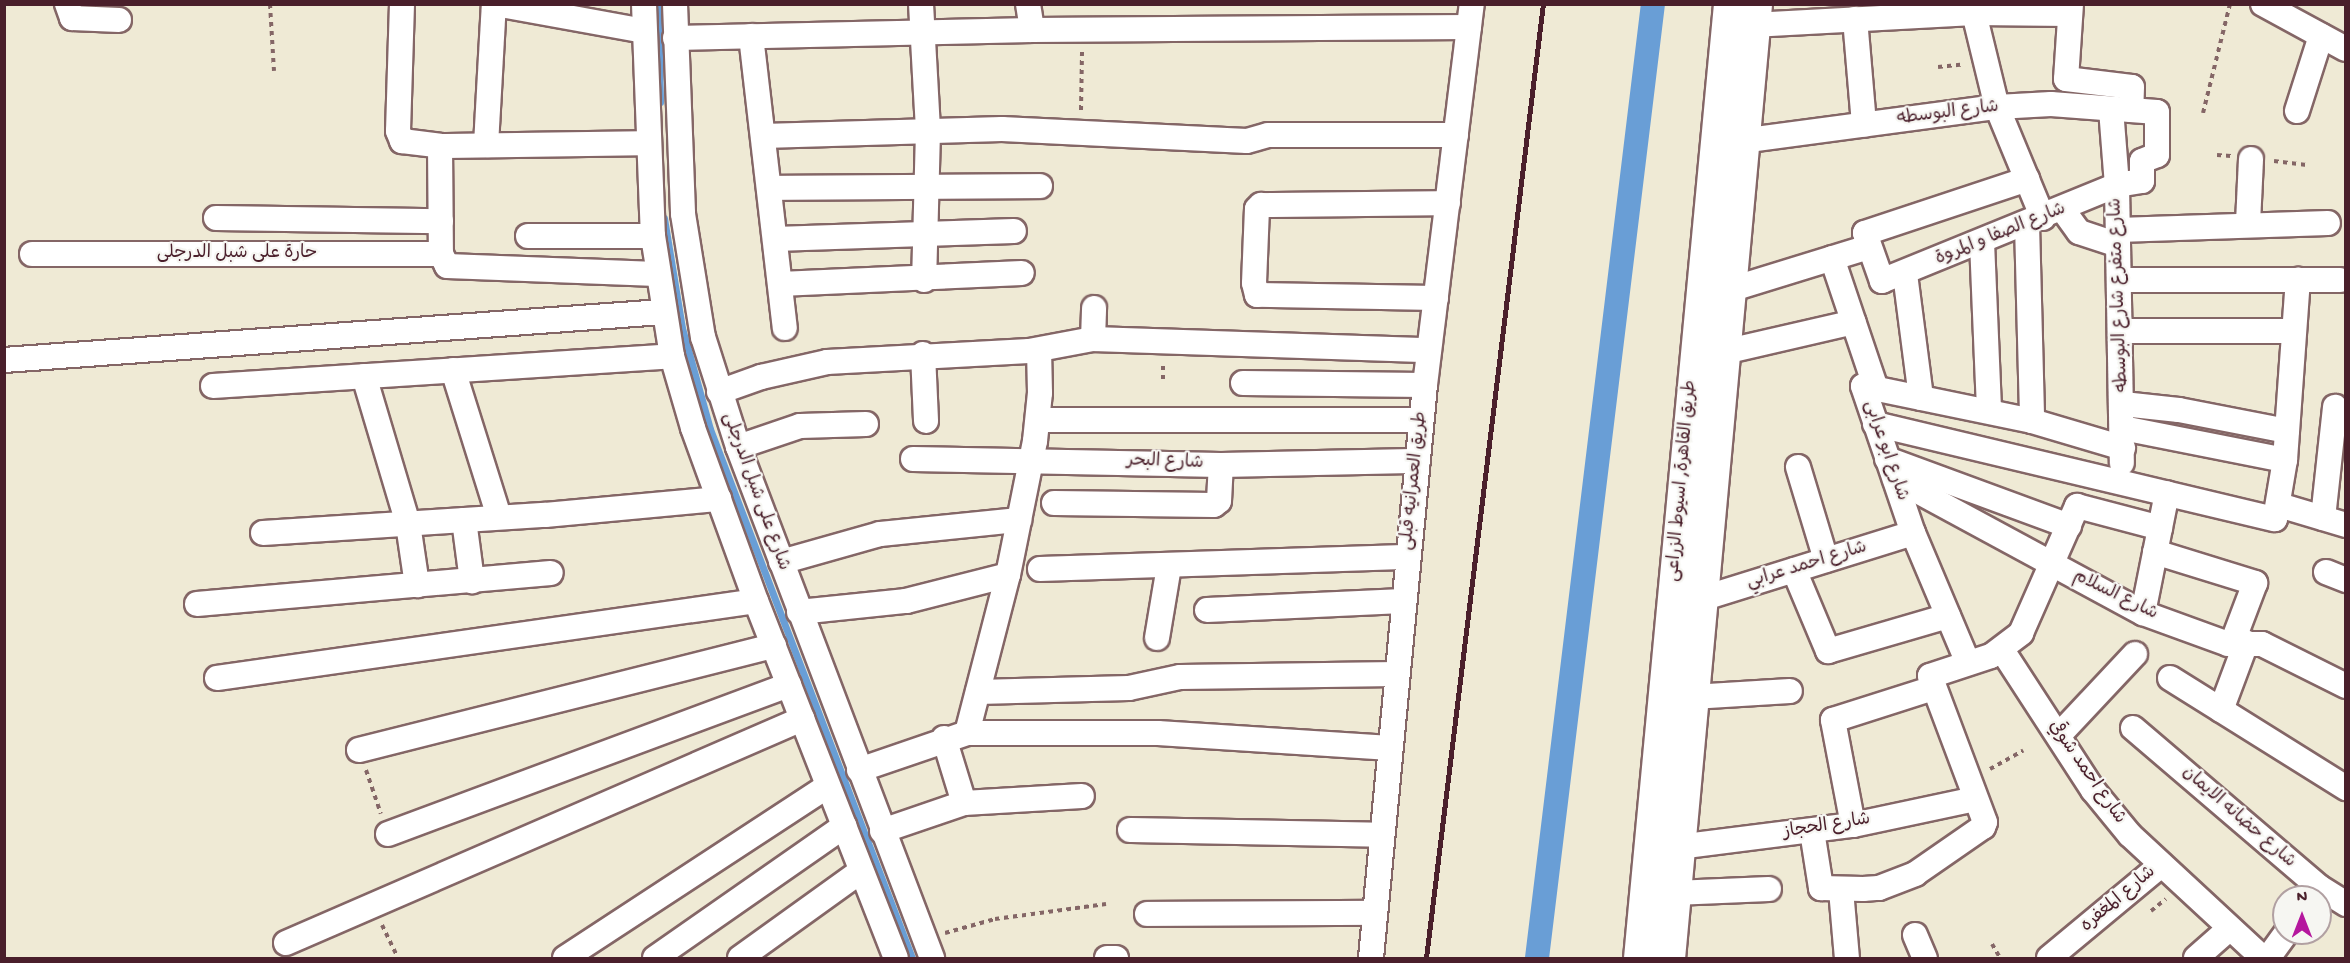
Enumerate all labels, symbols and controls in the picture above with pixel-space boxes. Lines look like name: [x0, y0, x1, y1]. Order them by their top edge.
street label: شارع البوسطه: [1896, 97, 2000, 131]
street label: شارع متفرع شارع البوسطه: [2106, 197, 2134, 393]
street label: شارع الصفا و المروة: [1933, 199, 2069, 271]
street label: حارة على شبل الدرجلى: [157, 243, 317, 265]
street label: طريق القاهرة, اسيوط الزراعى: [1663, 379, 1703, 583]
street label: شارع ابو عرابى: [1858, 398, 1912, 504]
street label: شارع على شبل الدرجلى: [716, 410, 794, 574]
street label: طريق العمرانيه قبلى: [1397, 411, 1433, 551]
street label: شارع البحر: [1126, 451, 1204, 475]
street label: شارع احمد عرابي: [1744, 537, 1870, 595]
street label: شارع السلام: [2069, 566, 2161, 626]
street label: شارع احمد شوقي: [2042, 717, 2130, 829]
street label: شارع حضانه الايمان: [2177, 763, 2299, 873]
street label: شارع الحجاز: [1782, 809, 1872, 845]
street label: شارع المغفره: [2077, 862, 2161, 938]
north arrow: [2272, 885, 2332, 945]
text: N: [2297, 889, 2307, 908]

